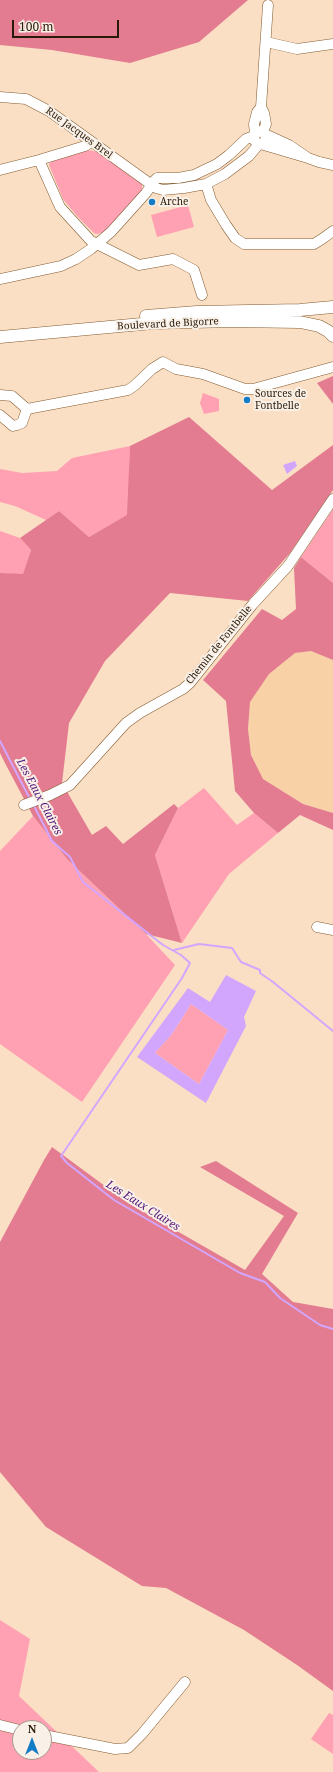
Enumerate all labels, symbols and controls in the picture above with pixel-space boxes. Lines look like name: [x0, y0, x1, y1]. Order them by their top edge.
scale bar: [14, 12, 121, 38]
text: 100 m: [19, 18, 54, 35]
street label: Rue Jacques Brel: [43, 105, 115, 161]
place label: Arche: [160, 196, 188, 208]
marker: Arche: [147, 197, 157, 207]
street label: Boulevard de Bigorre: [117, 315, 219, 333]
place label: Sources de Fontbelle: [255, 388, 306, 412]
marker: Sources de Fontbelle: [242, 395, 252, 405]
street label: Chemin de Fontbelle: [184, 603, 254, 687]
water label: Les Eaux Claires: [13, 757, 65, 837]
water label: Les Eaux Claires: [104, 1178, 182, 1234]
north arrow: [12, 1720, 52, 1760]
text: N: [28, 1721, 36, 1736]

